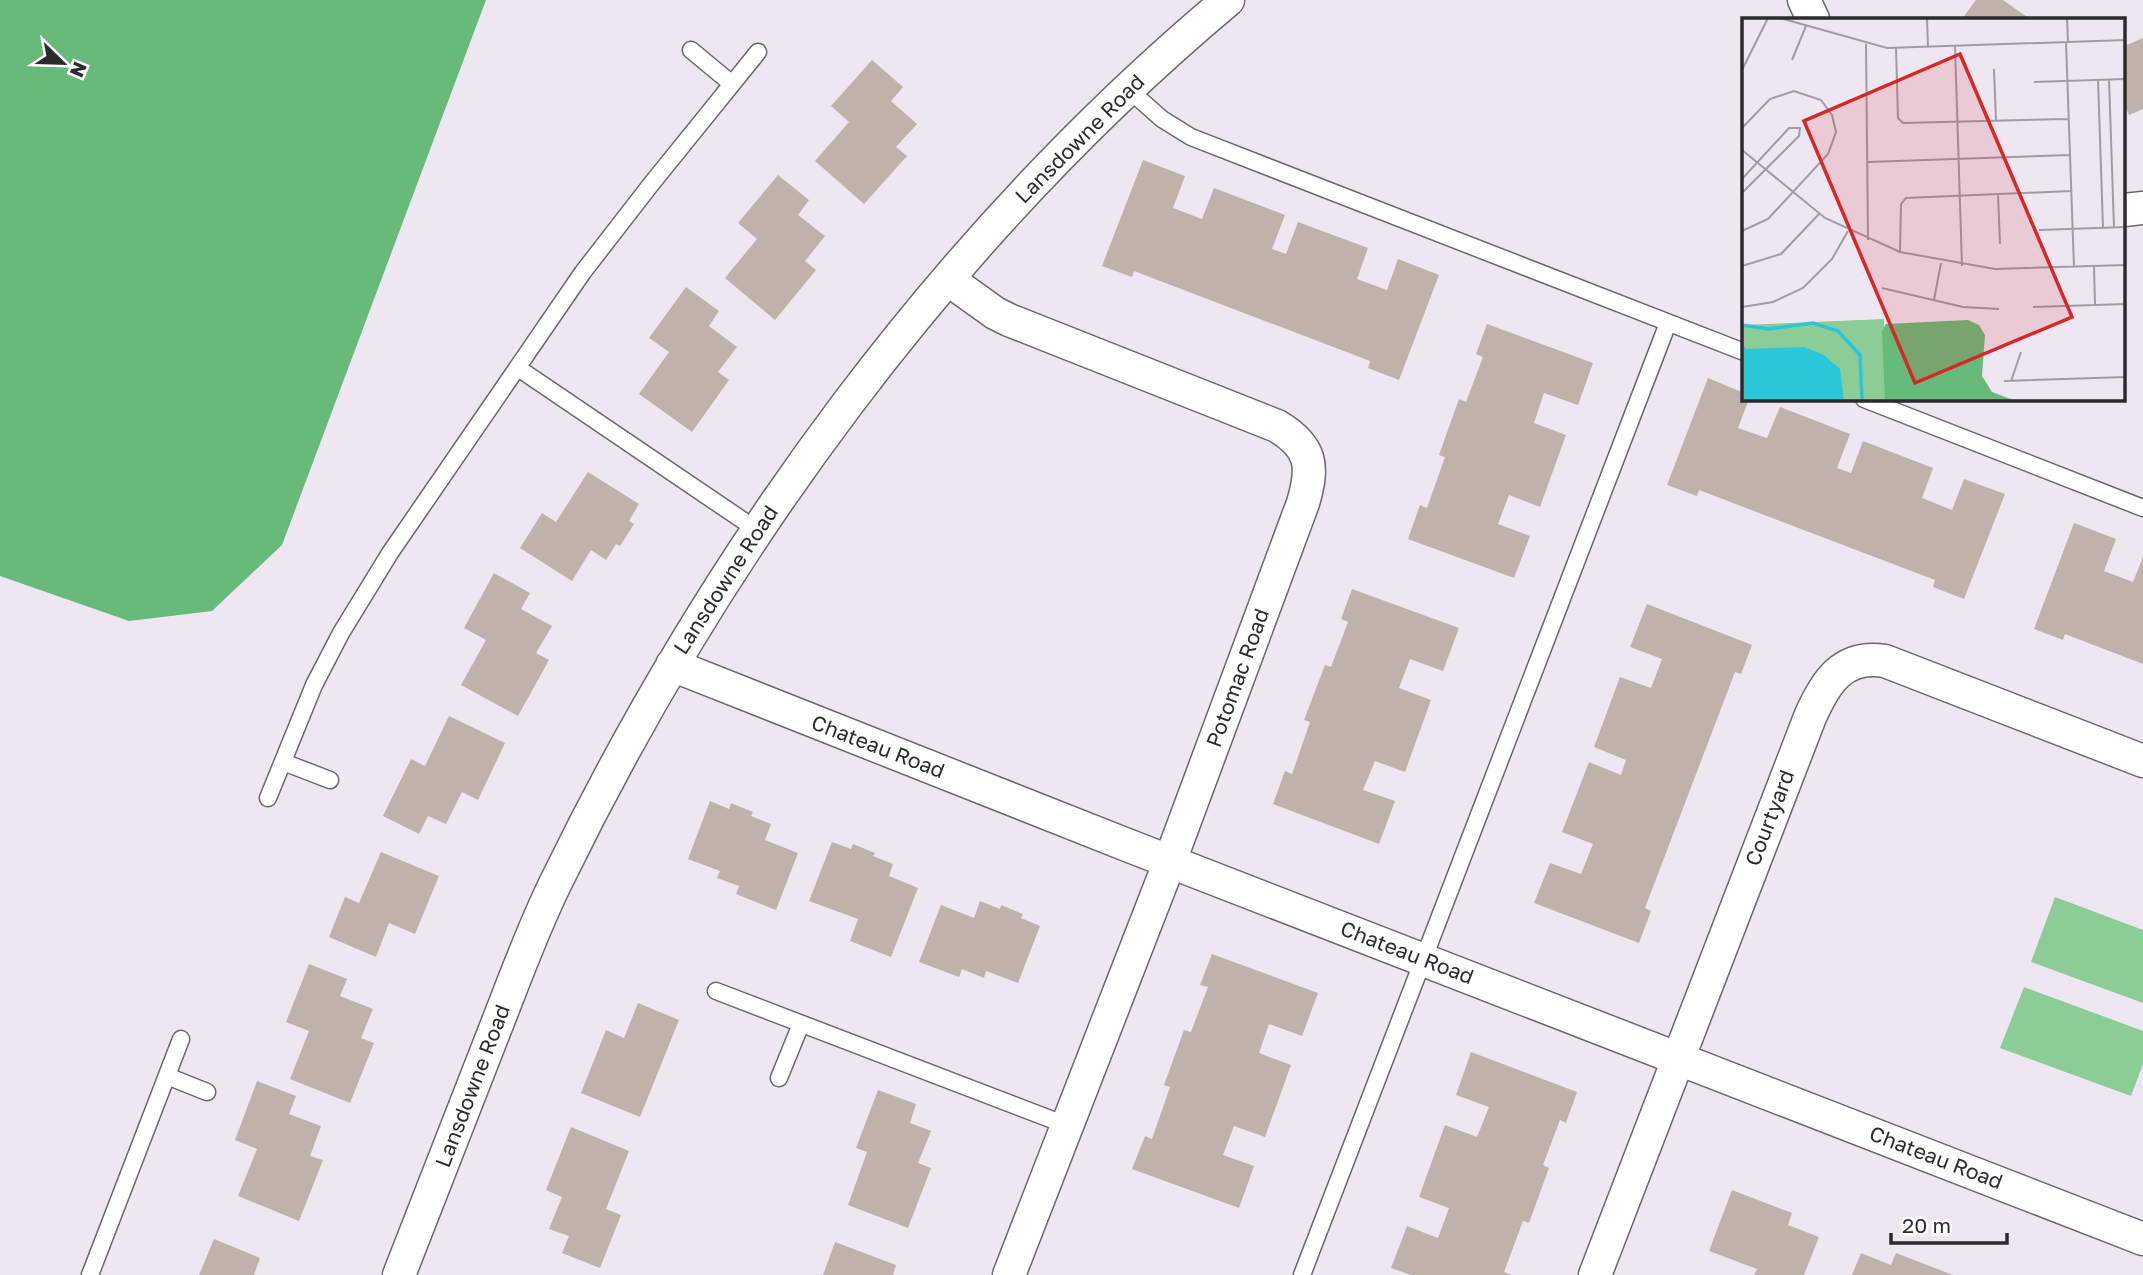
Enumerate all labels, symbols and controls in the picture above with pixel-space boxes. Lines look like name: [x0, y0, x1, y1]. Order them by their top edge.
inset map: [1742, 18, 2126, 401]
north arrow: [28, 28, 98, 98]
text: N: [66, 59, 93, 81]
street label: Lansdowne Road: [1009, 68, 1149, 208]
street label: Lansdowne Road: [667, 500, 783, 659]
street label: Potomac Road: [1200, 605, 1274, 751]
street label: Chateau Road: [808, 709, 949, 783]
street label: Courtyard: [1739, 766, 1799, 869]
street label: Chateau Road: [1337, 915, 1478, 989]
street label: Lansdowne Road: [429, 1001, 515, 1171]
street label: Chateau Road: [1866, 1120, 2007, 1194]
scale bar: [1891, 1202, 2007, 1246]
text: 20 m: [1902, 1212, 1951, 1238]

